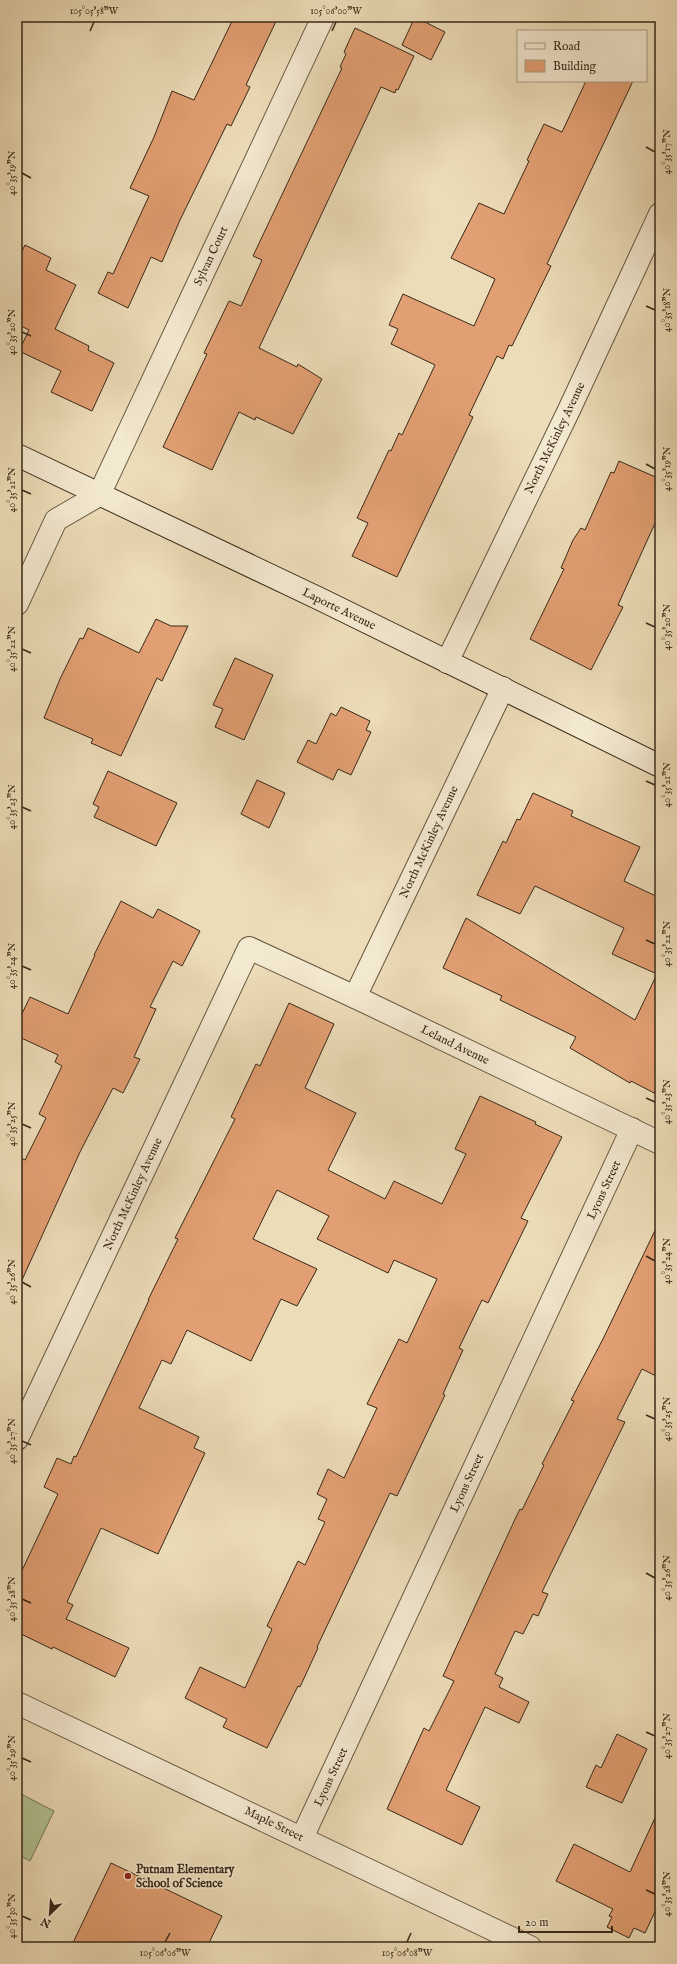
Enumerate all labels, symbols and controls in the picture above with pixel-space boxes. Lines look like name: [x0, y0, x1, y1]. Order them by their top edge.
text: 105°05'58"W: [70, 5, 119, 18]
text: 105°06'00"W: [310, 5, 362, 18]
legend: [517, 30, 647, 82]
text: Road: [553, 39, 581, 54]
text: Building: [553, 59, 597, 74]
text: 40°35'17"N: [661, 129, 674, 175]
text: 40°35'19"N: [6, 150, 19, 195]
street label: Sylvan Court: [191, 224, 231, 288]
text: 40°35'18"N: [661, 287, 674, 332]
text: 40°35'20"N: [6, 308, 19, 355]
street label: North McKinley Avenue: [521, 379, 589, 496]
text: 40°35'19"N: [661, 446, 674, 491]
text: 40°35'21"N: [6, 467, 19, 513]
street label: Laporte Avenue: [299, 585, 379, 634]
text: 40°35'20"N: [661, 603, 674, 650]
text: 40°35'22"N: [6, 626, 19, 672]
text: 40°35'21"N: [661, 762, 674, 808]
street label: North McKinley Avenue: [396, 783, 462, 901]
text: 40°35'23"N: [6, 784, 19, 830]
text: 40°35'22"N: [661, 921, 674, 967]
text: 40°35'24"N: [6, 943, 19, 989]
street label: Leland Avenue: [418, 1022, 492, 1068]
text: 40°35'23"N: [661, 1079, 674, 1125]
text: 40°35'25"N: [6, 1101, 19, 1147]
street label: North McKinley Avenue: [100, 1135, 166, 1253]
street label: Lyons Street: [584, 1158, 624, 1222]
text: 40°35'24"N: [661, 1238, 674, 1284]
text: 40°35'26"N: [6, 1259, 19, 1305]
text: 40°35'25"N: [661, 1396, 674, 1442]
text: 40°35'27"N: [6, 1418, 19, 1464]
street label: Lyons Street: [447, 1451, 487, 1515]
text: 40°35'26"N: [661, 1555, 674, 1601]
text: 40°35'28"N: [6, 1576, 19, 1622]
text: 40°35'27"N: [661, 1713, 674, 1759]
text: 40°35'29"N: [6, 1735, 19, 1781]
street label: Lyons Street: [311, 1745, 351, 1809]
street label: Maple Street: [241, 1803, 306, 1846]
place label: Putnam Elementary School of Science: [136, 1862, 236, 1891]
marker: Putnam Elementary School of Science: [123, 1871, 133, 1881]
text: 40°35'28"N: [661, 1871, 674, 1917]
text: 40°35'30"N: [6, 1893, 19, 1939]
north arrow: [30, 1894, 70, 1934]
scale bar: [519, 1908, 612, 1934]
text: N: [38, 1914, 54, 1931]
text: 20 m: [525, 1915, 548, 1930]
text: 105°06'06"W: [140, 1947, 191, 1960]
text: 105°06'08"W: [382, 1947, 433, 1960]

